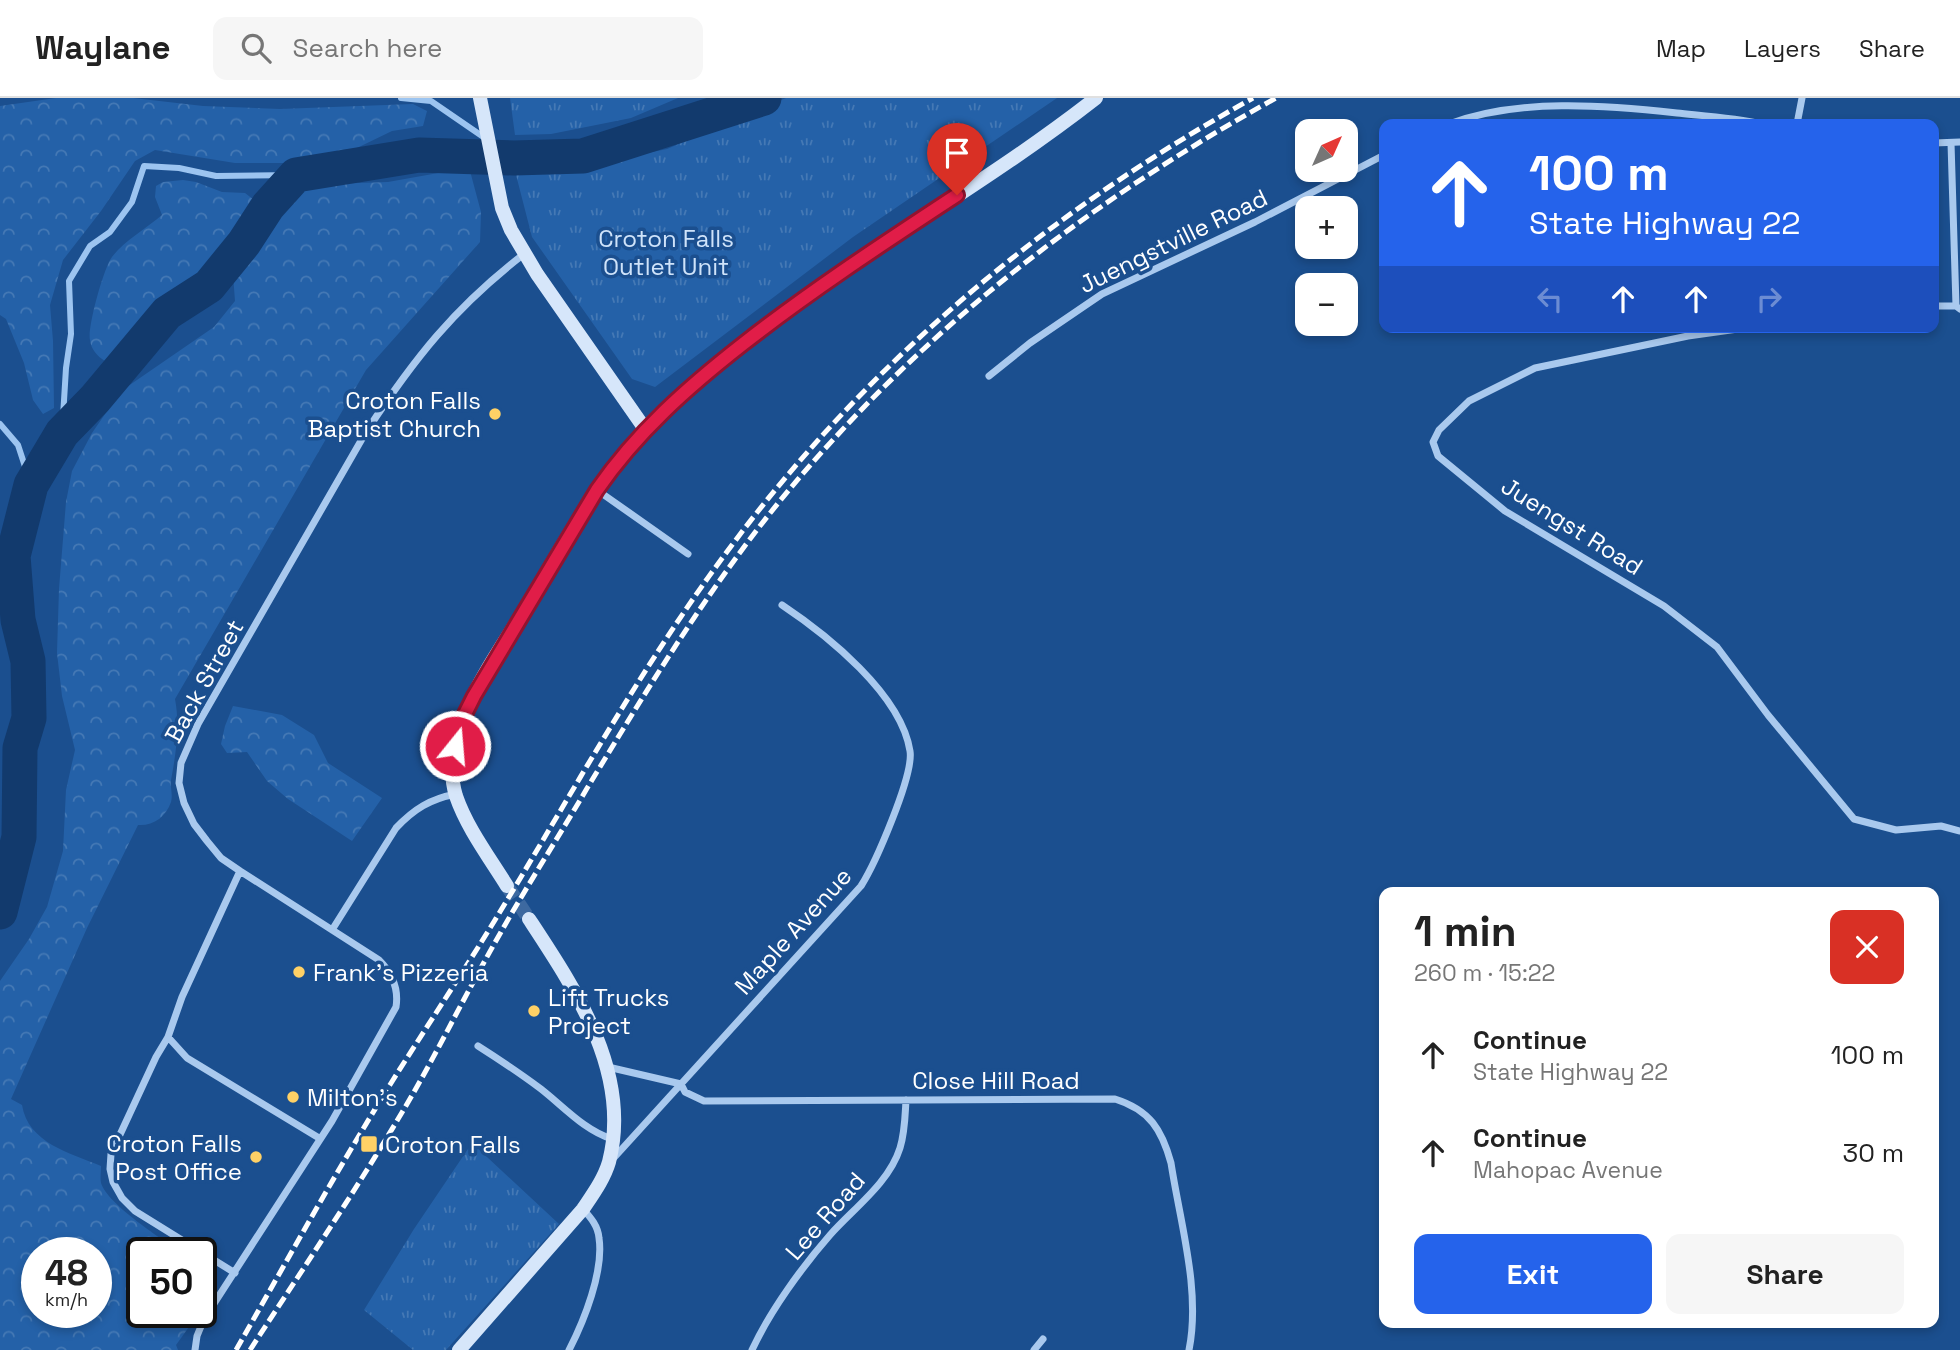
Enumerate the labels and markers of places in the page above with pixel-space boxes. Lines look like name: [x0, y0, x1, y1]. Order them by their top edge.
pin: [927, 123, 987, 195]
place label: Croton Falls Baptist Church: [308, 385, 481, 444]
marker: Croton Falls Baptist Church: [487, 406, 503, 422]
place label: Frank's Pizzeria: [313, 957, 489, 988]
marker: Frank's Pizzeria: [291, 964, 307, 980]
place label: Lift Trucks Project: [548, 982, 669, 1041]
marker: Lift Trucks Project: [526, 1003, 542, 1019]
place label: Milton's: [307, 1082, 398, 1113]
marker: Milton's: [285, 1089, 301, 1105]
place label: Croton Falls Post Office: [106, 1128, 242, 1187]
place label: Croton Falls: [385, 1129, 521, 1160]
marker: Croton Falls: [359, 1134, 379, 1154]
marker: Croton Falls Post Office: [248, 1149, 264, 1165]

